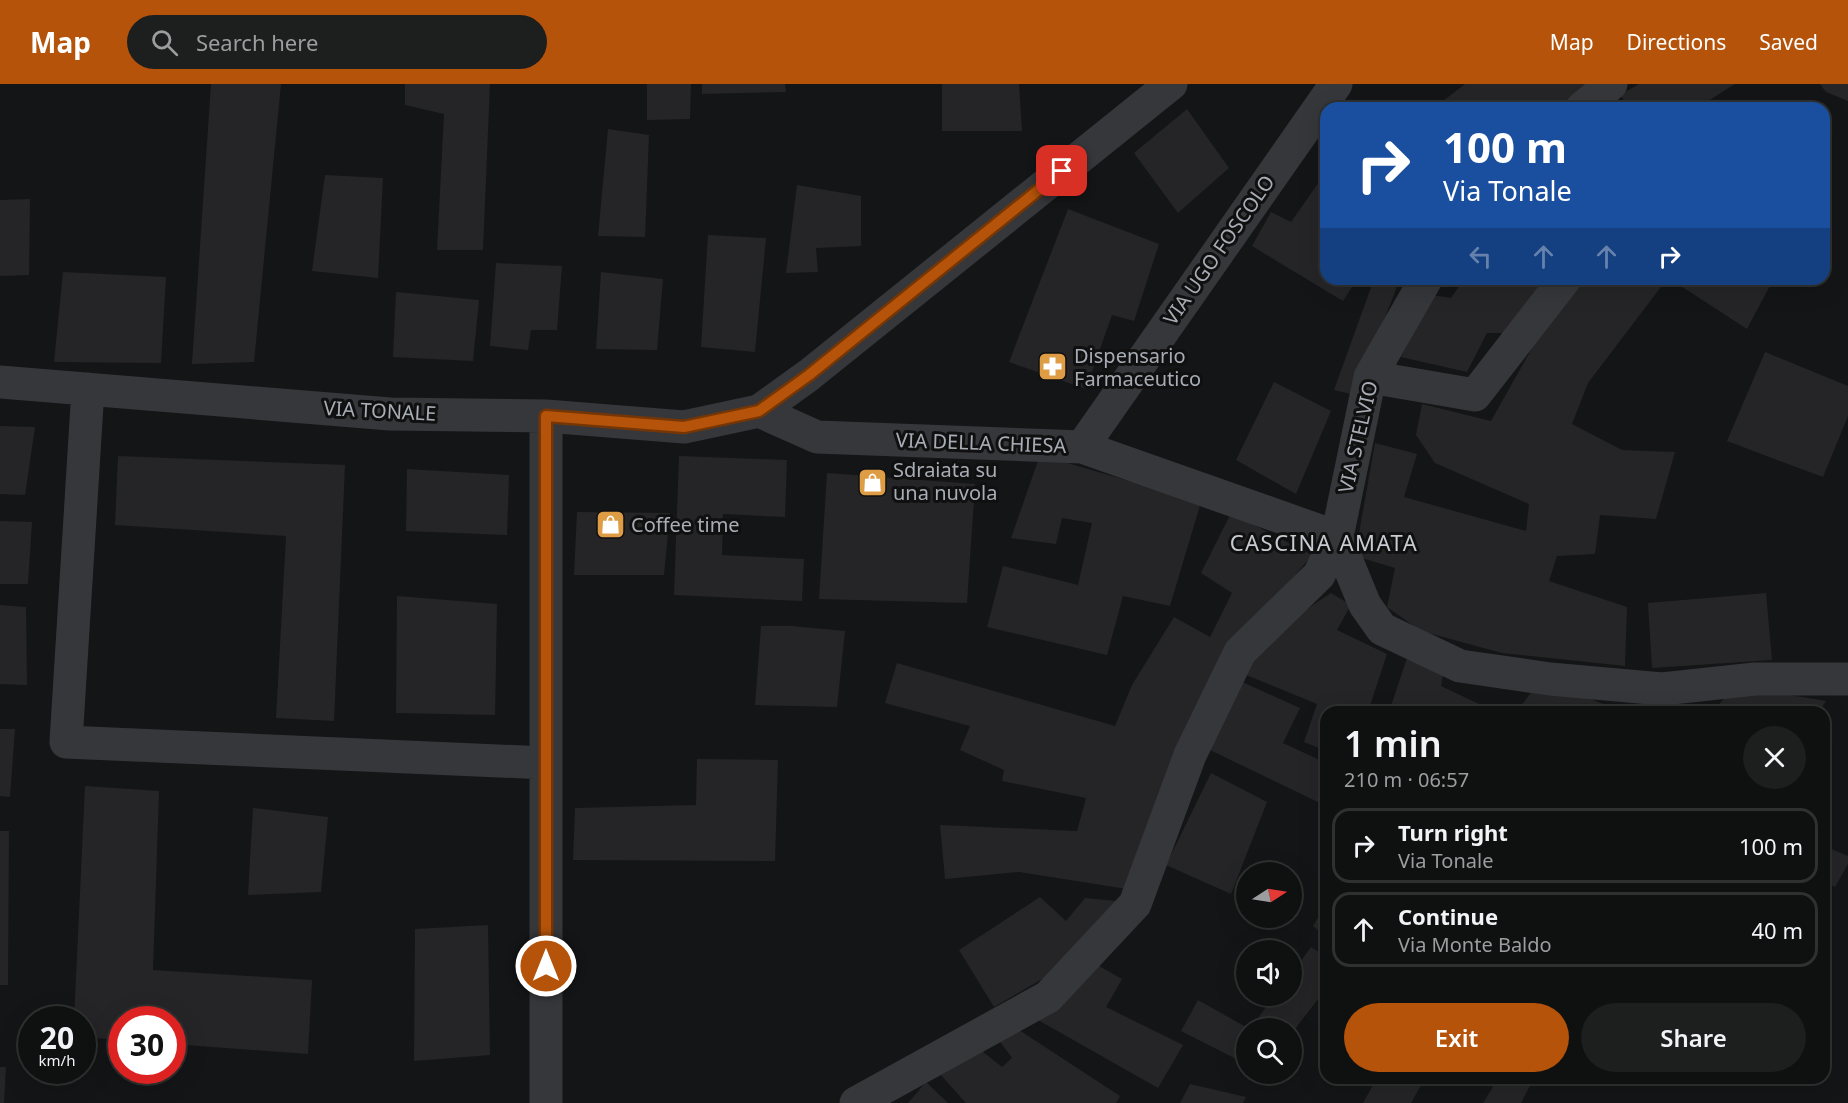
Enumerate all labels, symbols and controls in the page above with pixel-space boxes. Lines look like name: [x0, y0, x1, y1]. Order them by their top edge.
search box: [127, 15, 547, 69]
text: Map: [30, 23, 91, 61]
icon: search: [148, 26, 181, 59]
text: Search here: [196, 27, 318, 57]
text: Map: [1550, 28, 1594, 56]
text: Directions: [1627, 28, 1726, 56]
text: Saved: [1759, 28, 1818, 56]
text: 100 m: [1443, 118, 1567, 175]
icon: right: [1344, 126, 1422, 204]
pin: [1036, 145, 1087, 196]
icon: arrive: [1045, 154, 1078, 187]
street label: VIA UGO FOSCOLO: [1157, 169, 1281, 330]
text: Via Tonale: [1443, 172, 1572, 209]
icon: left: [1464, 240, 1497, 273]
icon: ahead: [1527, 240, 1560, 273]
icon: ahead: [1590, 240, 1623, 273]
icon: right: [1653, 240, 1686, 273]
place label: Dispensario Farmaceutico: [1074, 342, 1201, 392]
pharmacy icon: Dispensario Farmaceutico: [1037, 351, 1069, 383]
street label: VIA STELVIO: [1331, 378, 1384, 496]
street label: VIA TONALE: [323, 394, 437, 427]
street label: VIA DELLA CHIESA: [895, 426, 1067, 459]
place label: Sdraiata su una nuvola: [893, 456, 998, 506]
shop icon: Sdraiata su una nuvola: [856, 466, 888, 498]
shop icon: Coffee time: [594, 509, 626, 541]
place label: Coffee time: [631, 511, 740, 538]
district label: CASCINA AMATA: [1230, 527, 1418, 557]
text: 1 min: [1344, 719, 1442, 768]
button: close: [1743, 726, 1806, 789]
text: 210 m · 06:57: [1344, 766, 1469, 793]
text: Turn right: [1398, 817, 1508, 847]
icon: right: [1347, 829, 1380, 862]
text: 100 m: [1739, 831, 1803, 861]
text: Via Tonale: [1398, 847, 1493, 874]
north arrow: [1236, 862, 1302, 928]
map controls: [1236, 862, 1302, 1084]
text: Continue: [1398, 901, 1498, 931]
icon: ahead: [1347, 913, 1380, 946]
text: 40 m: [1752, 915, 1803, 945]
text: Via Monte Baldo: [1398, 931, 1552, 958]
position arrow: [514, 934, 578, 998]
button: sound: [1236, 940, 1302, 1006]
button: Exit: [1344, 1003, 1569, 1072]
button: Share: [1581, 1003, 1806, 1072]
speed limit sign: 30: [108, 1006, 186, 1084]
text: 20: [40, 1017, 74, 1058]
button: search: [1236, 1018, 1302, 1084]
text: km/h: [39, 1050, 75, 1070]

